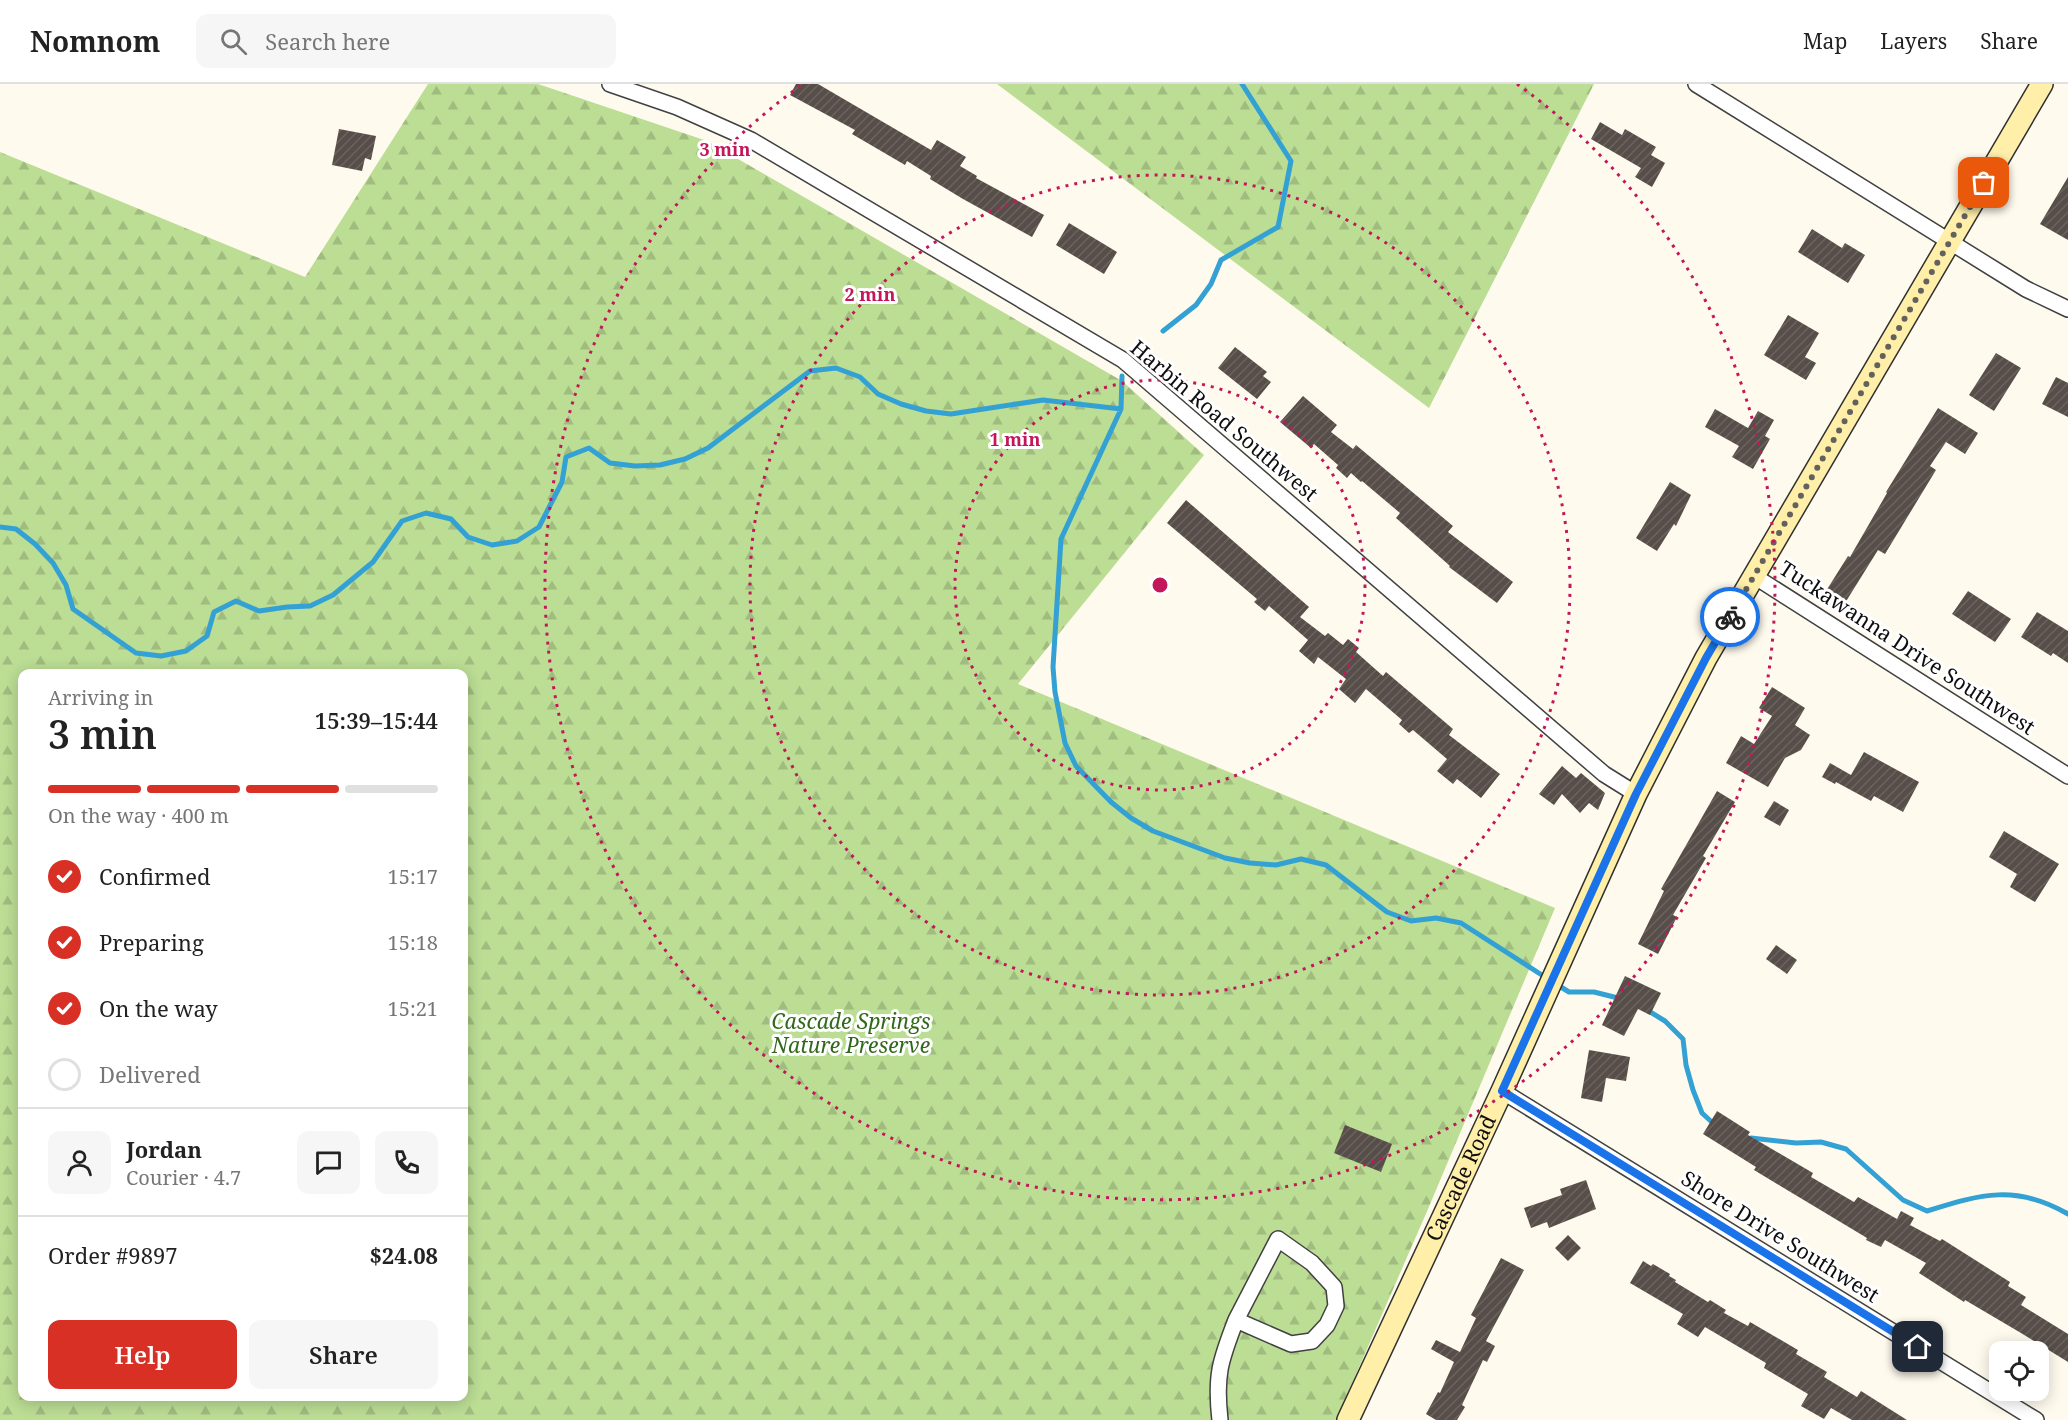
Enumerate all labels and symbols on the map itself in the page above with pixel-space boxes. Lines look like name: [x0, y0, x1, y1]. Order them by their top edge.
text: 3 min: [700, 137, 750, 161]
pin: [1958, 157, 2009, 208]
text: 2 min: [845, 282, 895, 306]
street label: Harbin Road Southwest: [1125, 333, 1324, 507]
text: 1 min: [990, 427, 1040, 451]
street label: Tuckawanna Drive Southwest: [1774, 554, 2041, 740]
centre of rings: [1150, 575, 1170, 595]
courier: [1700, 587, 1760, 647]
park label: Cascade Springs Nature Preserve: [771, 1007, 931, 1059]
street label: Cascade Road: [1419, 1110, 1502, 1246]
street label: Shore Drive Southwest: [1676, 1164, 1885, 1308]
pin: [1892, 1321, 1943, 1372]

